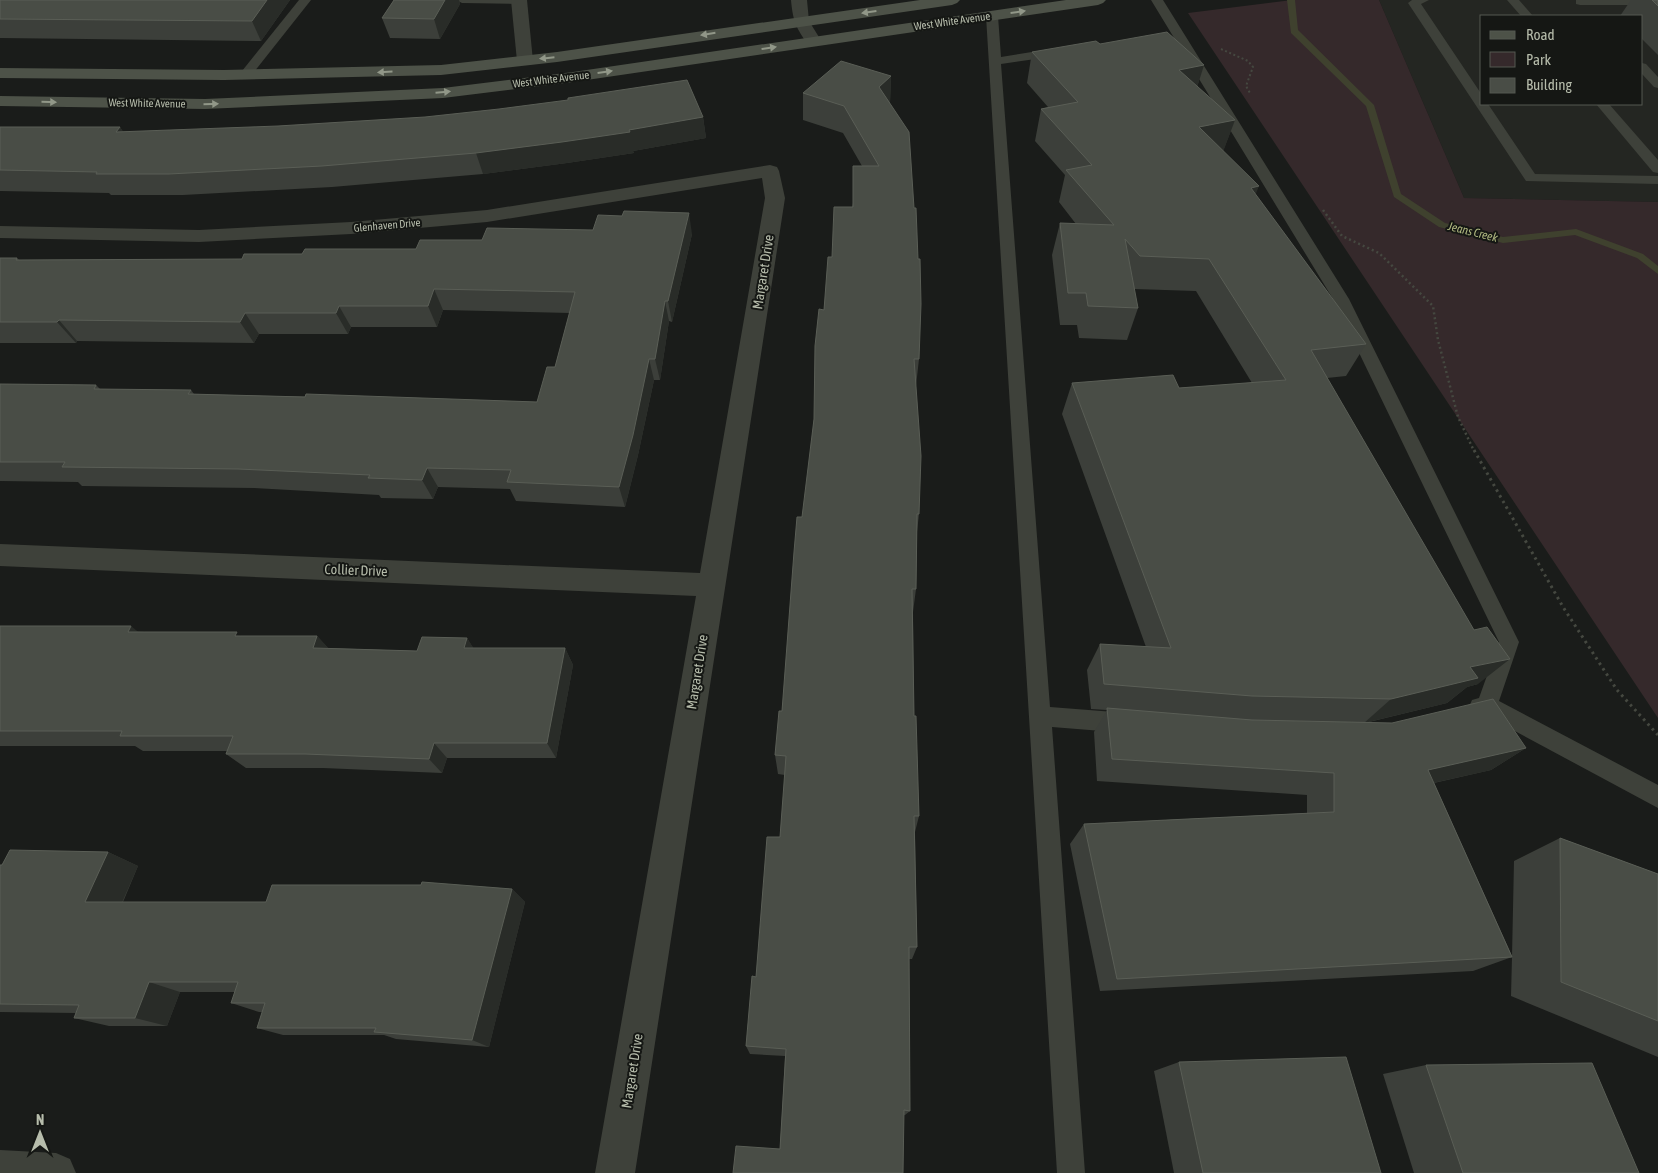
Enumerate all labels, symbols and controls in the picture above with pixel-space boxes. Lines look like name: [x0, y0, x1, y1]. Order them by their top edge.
one-way arrow: [860, 8, 876, 16]
one-way arrow: [1010, 8, 1026, 16]
street label: West White Avenue: [913, 10, 991, 32]
legend: [1480, 15, 1643, 105]
text: Road: [1526, 26, 1555, 43]
one-way arrow: [699, 31, 715, 39]
one-way arrow: [761, 44, 777, 52]
text: Park: [1526, 51, 1551, 68]
one-way arrow: [539, 54, 555, 62]
street label: West White Avenue: [512, 68, 590, 90]
one-way arrow: [597, 68, 613, 76]
one-way arrow: [377, 69, 393, 77]
text: Building: [1526, 76, 1572, 93]
one-way arrow: [436, 88, 452, 96]
street label: West White Avenue: [108, 96, 186, 110]
one-way arrow: [41, 98, 57, 106]
one-way arrow: [203, 99, 219, 107]
street label: Glenhaven Drive: [353, 216, 421, 234]
water label: Jeans Creek: [1446, 219, 1500, 245]
street label: Margaret Drive: [749, 233, 777, 311]
street label: Collier Drive: [324, 561, 388, 579]
street label: Margaret Drive: [683, 633, 711, 711]
street label: Margaret Drive: [618, 1032, 646, 1110]
north arrow: [15, 1108, 65, 1158]
text: N: [36, 1112, 44, 1128]

